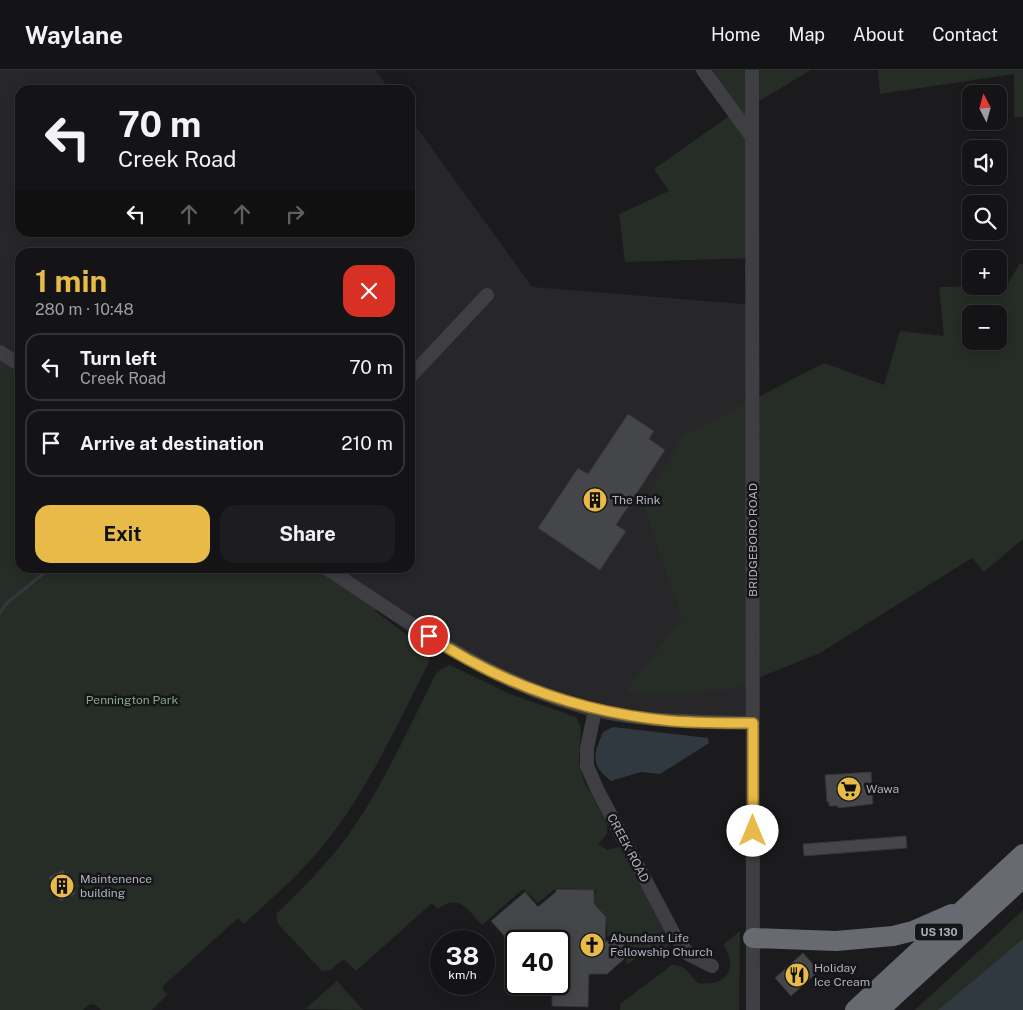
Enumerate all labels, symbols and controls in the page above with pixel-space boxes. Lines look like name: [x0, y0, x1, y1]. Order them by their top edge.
text: Waylane: [25, 21, 123, 49]
text: Home: [711, 24, 761, 45]
text: Map: [789, 24, 825, 45]
text: About: [853, 24, 904, 45]
text: Contact: [932, 24, 998, 45]
north arrow: [962, 85, 1008, 130]
map controls: [962, 85, 1007, 350]
text: 70 m: [118, 104, 201, 145]
icon: left: [35, 105, 100, 170]
button: sound: [962, 140, 1007, 185]
text: Creek Road: [118, 146, 236, 172]
button: search: [962, 195, 1007, 240]
icon: left: [122, 200, 150, 228]
icon: ahead: [175, 200, 203, 228]
icon: ahead: [228, 200, 256, 228]
icon: right: [281, 200, 309, 228]
button: +: [962, 250, 1007, 295]
text: 1 min: [35, 263, 107, 299]
button: close: [343, 265, 395, 317]
text: 280 m · 10:48: [35, 300, 134, 319]
button: −: [962, 305, 1007, 350]
text: Turn left: [80, 347, 157, 369]
icon: left: [37, 353, 65, 381]
text: 70 m: [349, 356, 393, 378]
text: Creek Road: [80, 369, 166, 388]
icon: arrive: [37, 429, 65, 457]
text: Arrive at destination: [80, 432, 264, 454]
text: 210 m: [341, 432, 393, 454]
street label: BRIDGEBORO ROAD: [746, 483, 760, 597]
building icon: The Rink: [582, 487, 608, 513]
place label: The Rink: [612, 493, 661, 507]
button: Exit: [35, 505, 210, 563]
button: Share: [220, 505, 395, 563]
pin: [408, 615, 450, 657]
icon: arrive: [415, 622, 443, 650]
park label: Pennington Park: [86, 693, 178, 707]
supermarket icon: Wawa: [836, 776, 862, 802]
place label: Wawa: [866, 782, 899, 796]
position arrow: [726, 804, 778, 856]
street label: CREEK ROAD: [604, 811, 652, 885]
place label: Maintenence building: [80, 872, 152, 900]
building icon: Maintenence building: [49, 873, 75, 899]
road number: US 130: [915, 924, 963, 940]
speed limit sign: 40: [505, 930, 570, 995]
place label: Abundant Life Fellowship Church: [610, 931, 713, 959]
church icon: Abundant Life Fellowship Church: [579, 932, 605, 958]
text: 38: [446, 941, 479, 971]
place label: Holiday Ice Cream: [814, 961, 870, 989]
restaurant icon: Holiday Ice Cream: [784, 962, 810, 988]
text: km/h: [448, 968, 477, 982]

